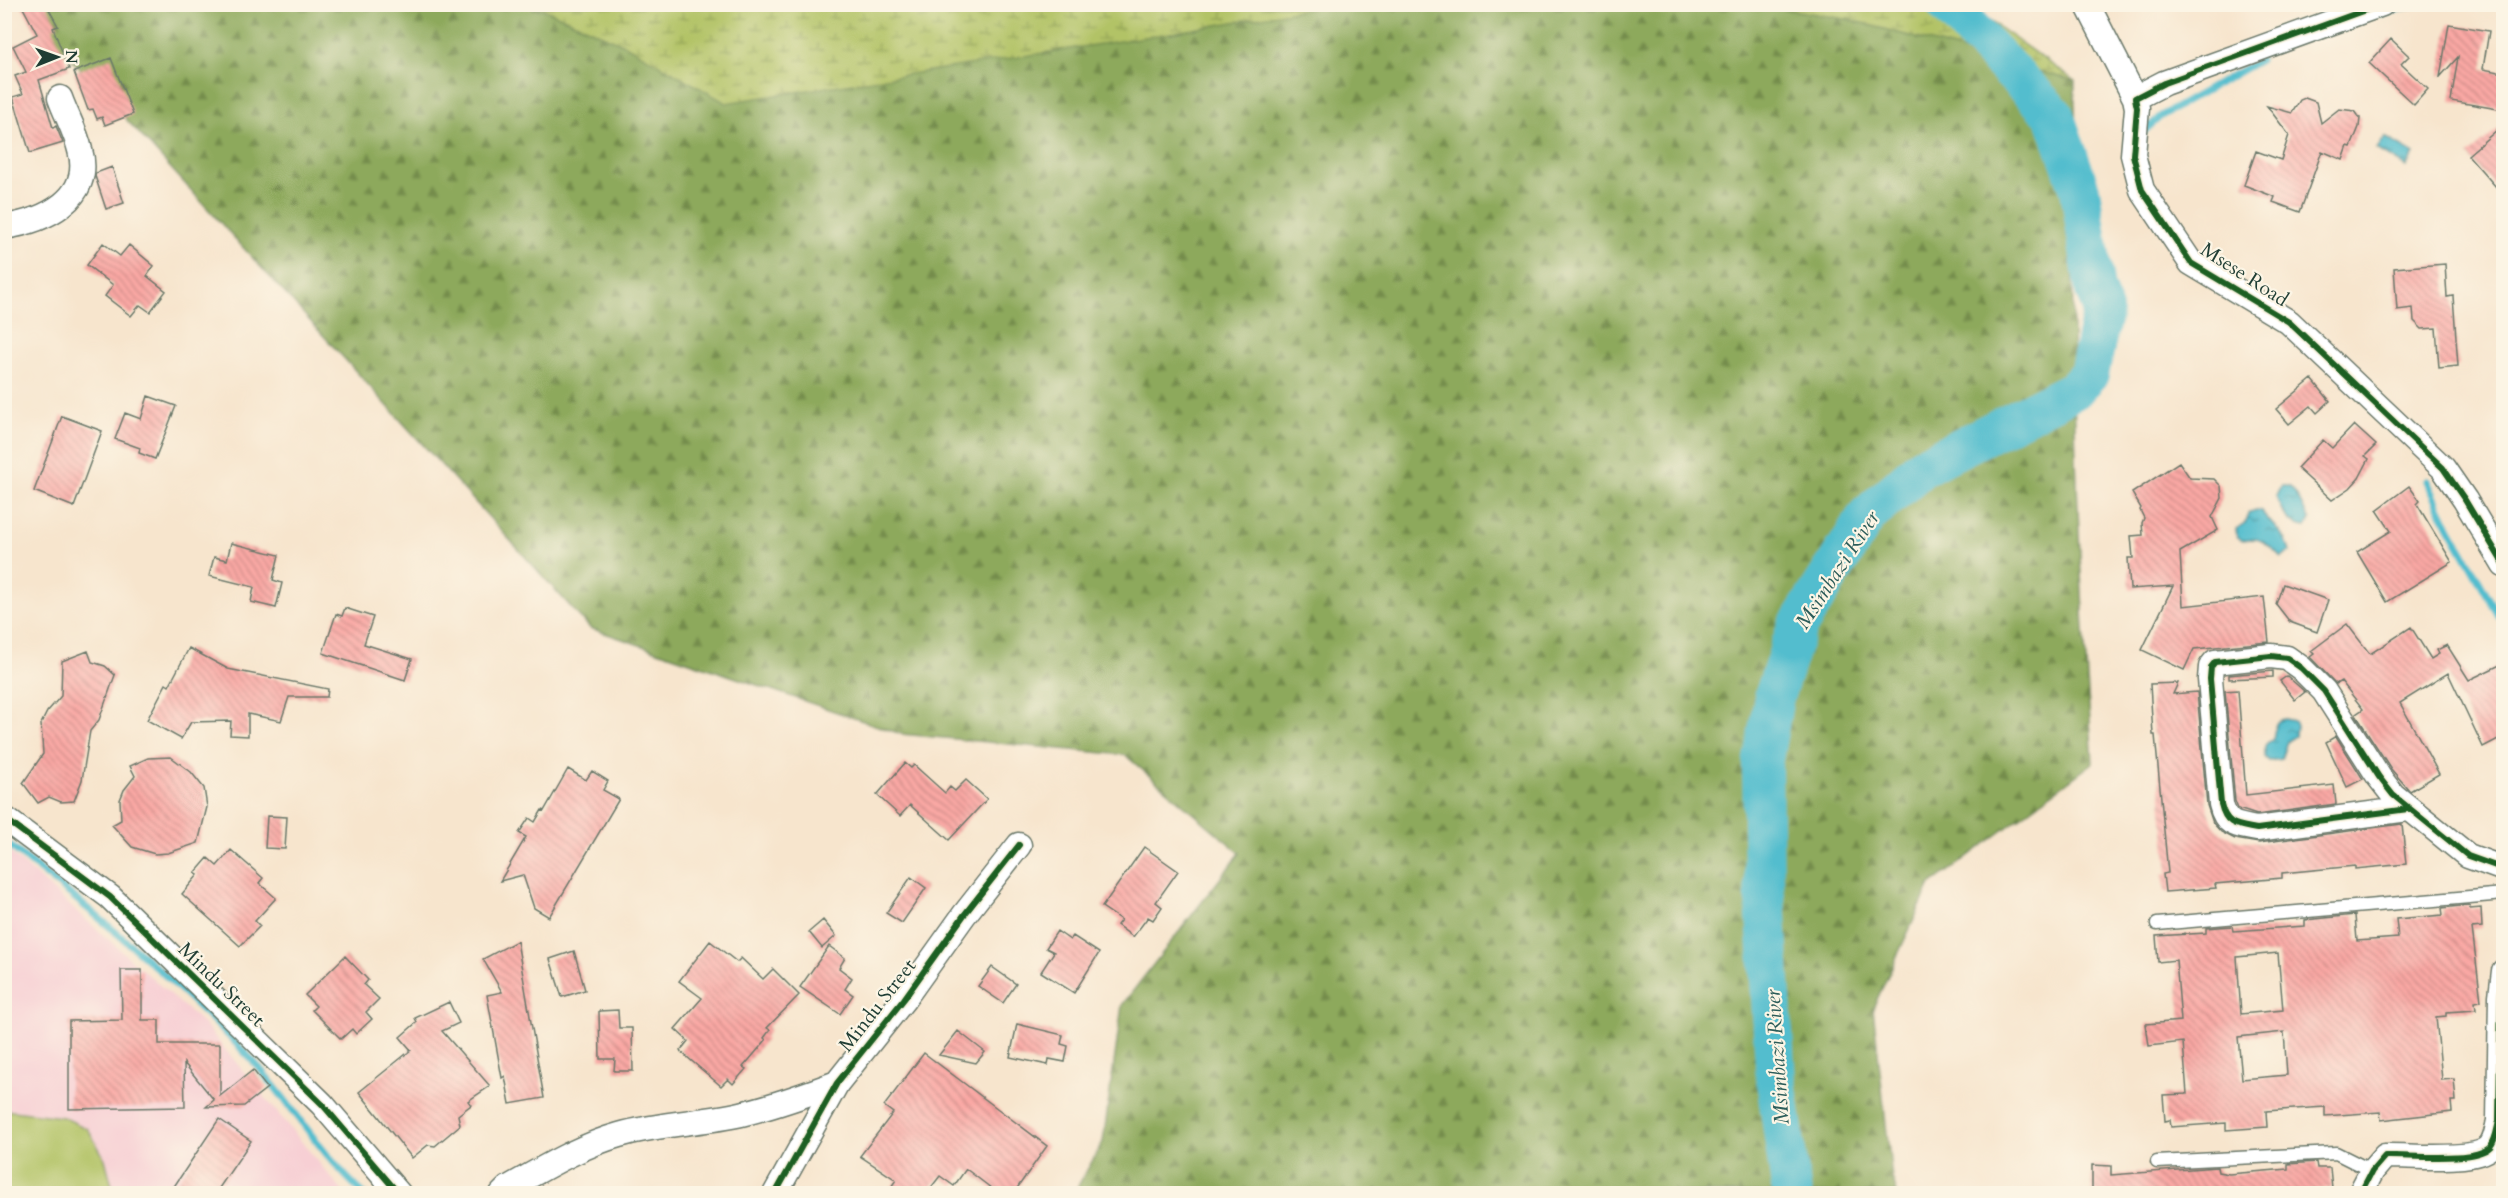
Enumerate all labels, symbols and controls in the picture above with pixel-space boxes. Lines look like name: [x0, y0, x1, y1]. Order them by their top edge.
north arrow: [27, 27, 87, 87]
text: N: [60, 50, 82, 64]
street label: Msese Road: [2196, 236, 2294, 313]
water label: Msimbazi River: [1788, 505, 1887, 635]
street label: Mindu Street: [172, 936, 271, 1033]
street label: Mindu Street: [833, 953, 923, 1057]
water label: Msimbazi River: [1758, 987, 1797, 1125]

